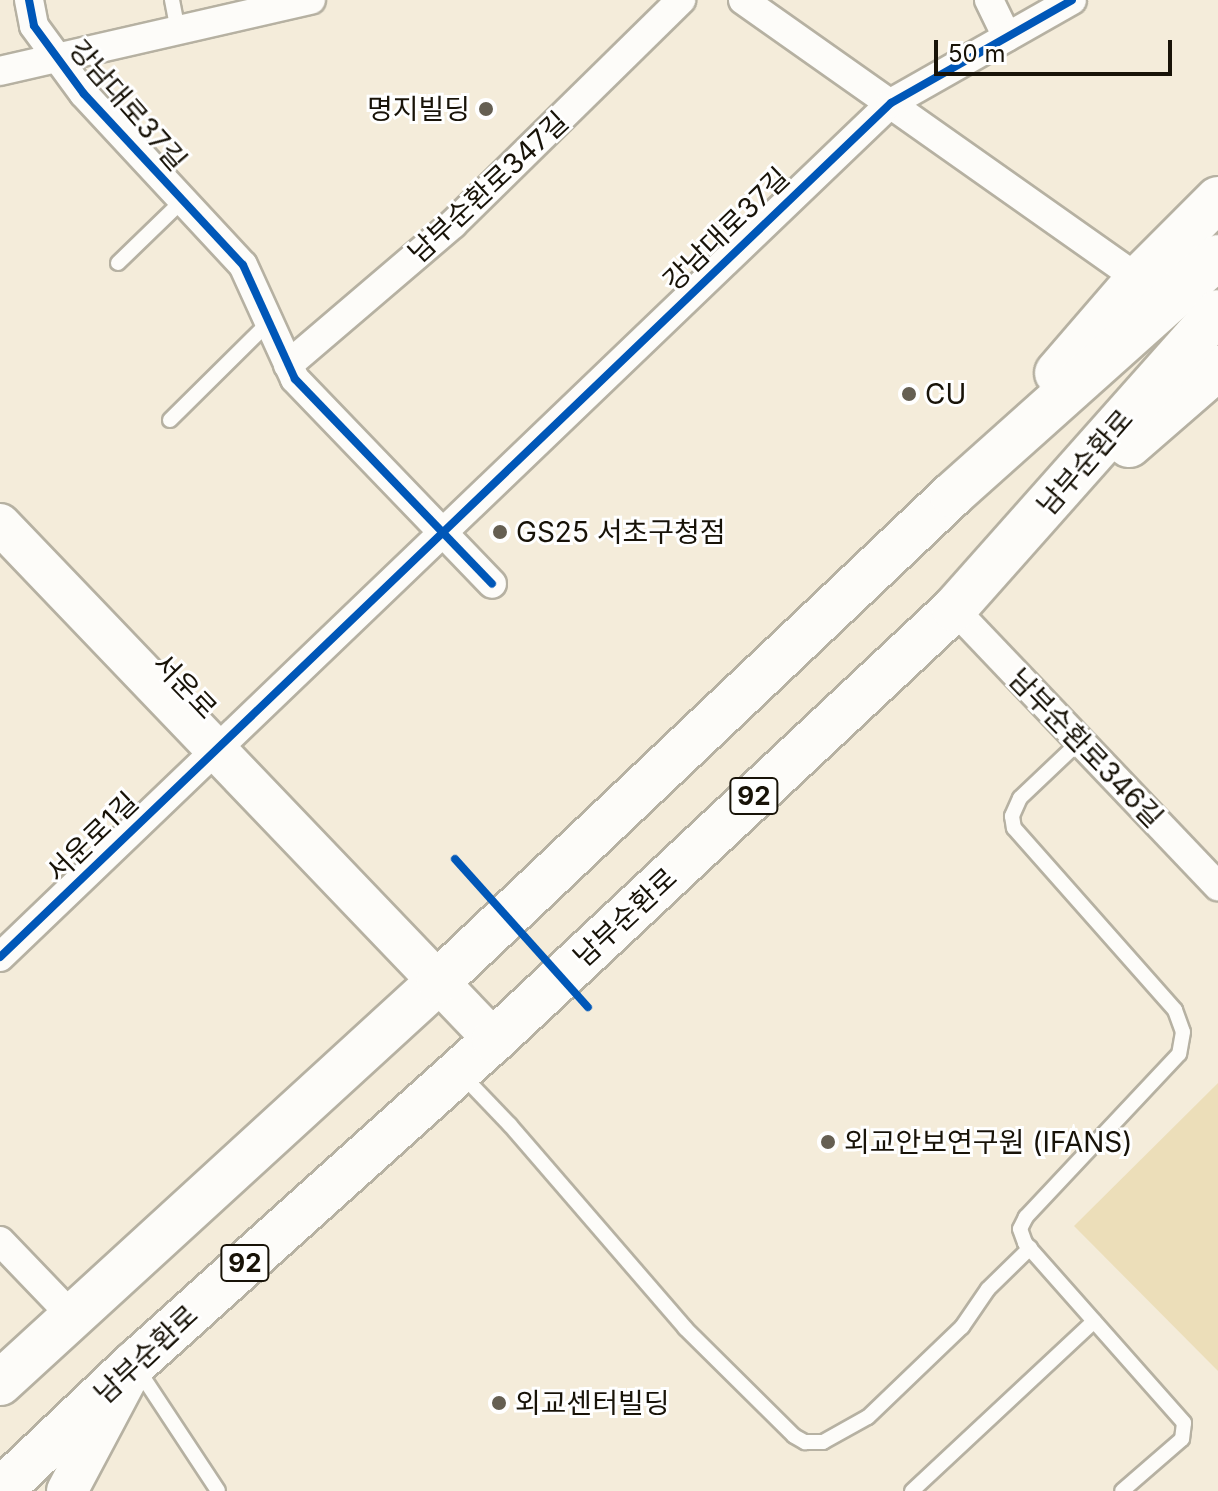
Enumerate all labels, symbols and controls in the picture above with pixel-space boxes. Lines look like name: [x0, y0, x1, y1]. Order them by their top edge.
scale bar: [938, 24, 1176, 74]
street label: 강남대로37길: [62, 33, 194, 177]
text: 50 m: [948, 39, 1006, 68]
place label: 명지빌딩: [367, 92, 470, 126]
marker: 명지빌딩: [477, 100, 495, 118]
street label: 남부순환로347길: [401, 105, 575, 269]
street label: 강남대로37길: [656, 161, 796, 297]
place label: CU: [925, 377, 966, 411]
marker: CU: [900, 385, 918, 403]
street label: 남부순환로: [1030, 402, 1140, 522]
place label: GS25 서초구청점: [516, 515, 726, 549]
marker: GS25 서초구청점: [491, 523, 509, 541]
street label: 서운로: [146, 647, 224, 725]
street label: 남부순환로346길: [1002, 662, 1170, 834]
road number: 92: [728, 774, 780, 818]
street label: 서운로1길: [39, 785, 145, 889]
street label: 남부순환로: [566, 861, 684, 973]
place label: 외교안보연구원 (IFANS): [844, 1125, 1133, 1159]
marker: 외교안보연구원 (IFANS): [819, 1133, 837, 1151]
road number: 92: [219, 1241, 271, 1285]
street label: 남부순환로: [87, 1298, 205, 1410]
place label: 외교센터빌딩: [515, 1386, 670, 1420]
marker: 외교센터빌딩: [490, 1394, 508, 1412]

